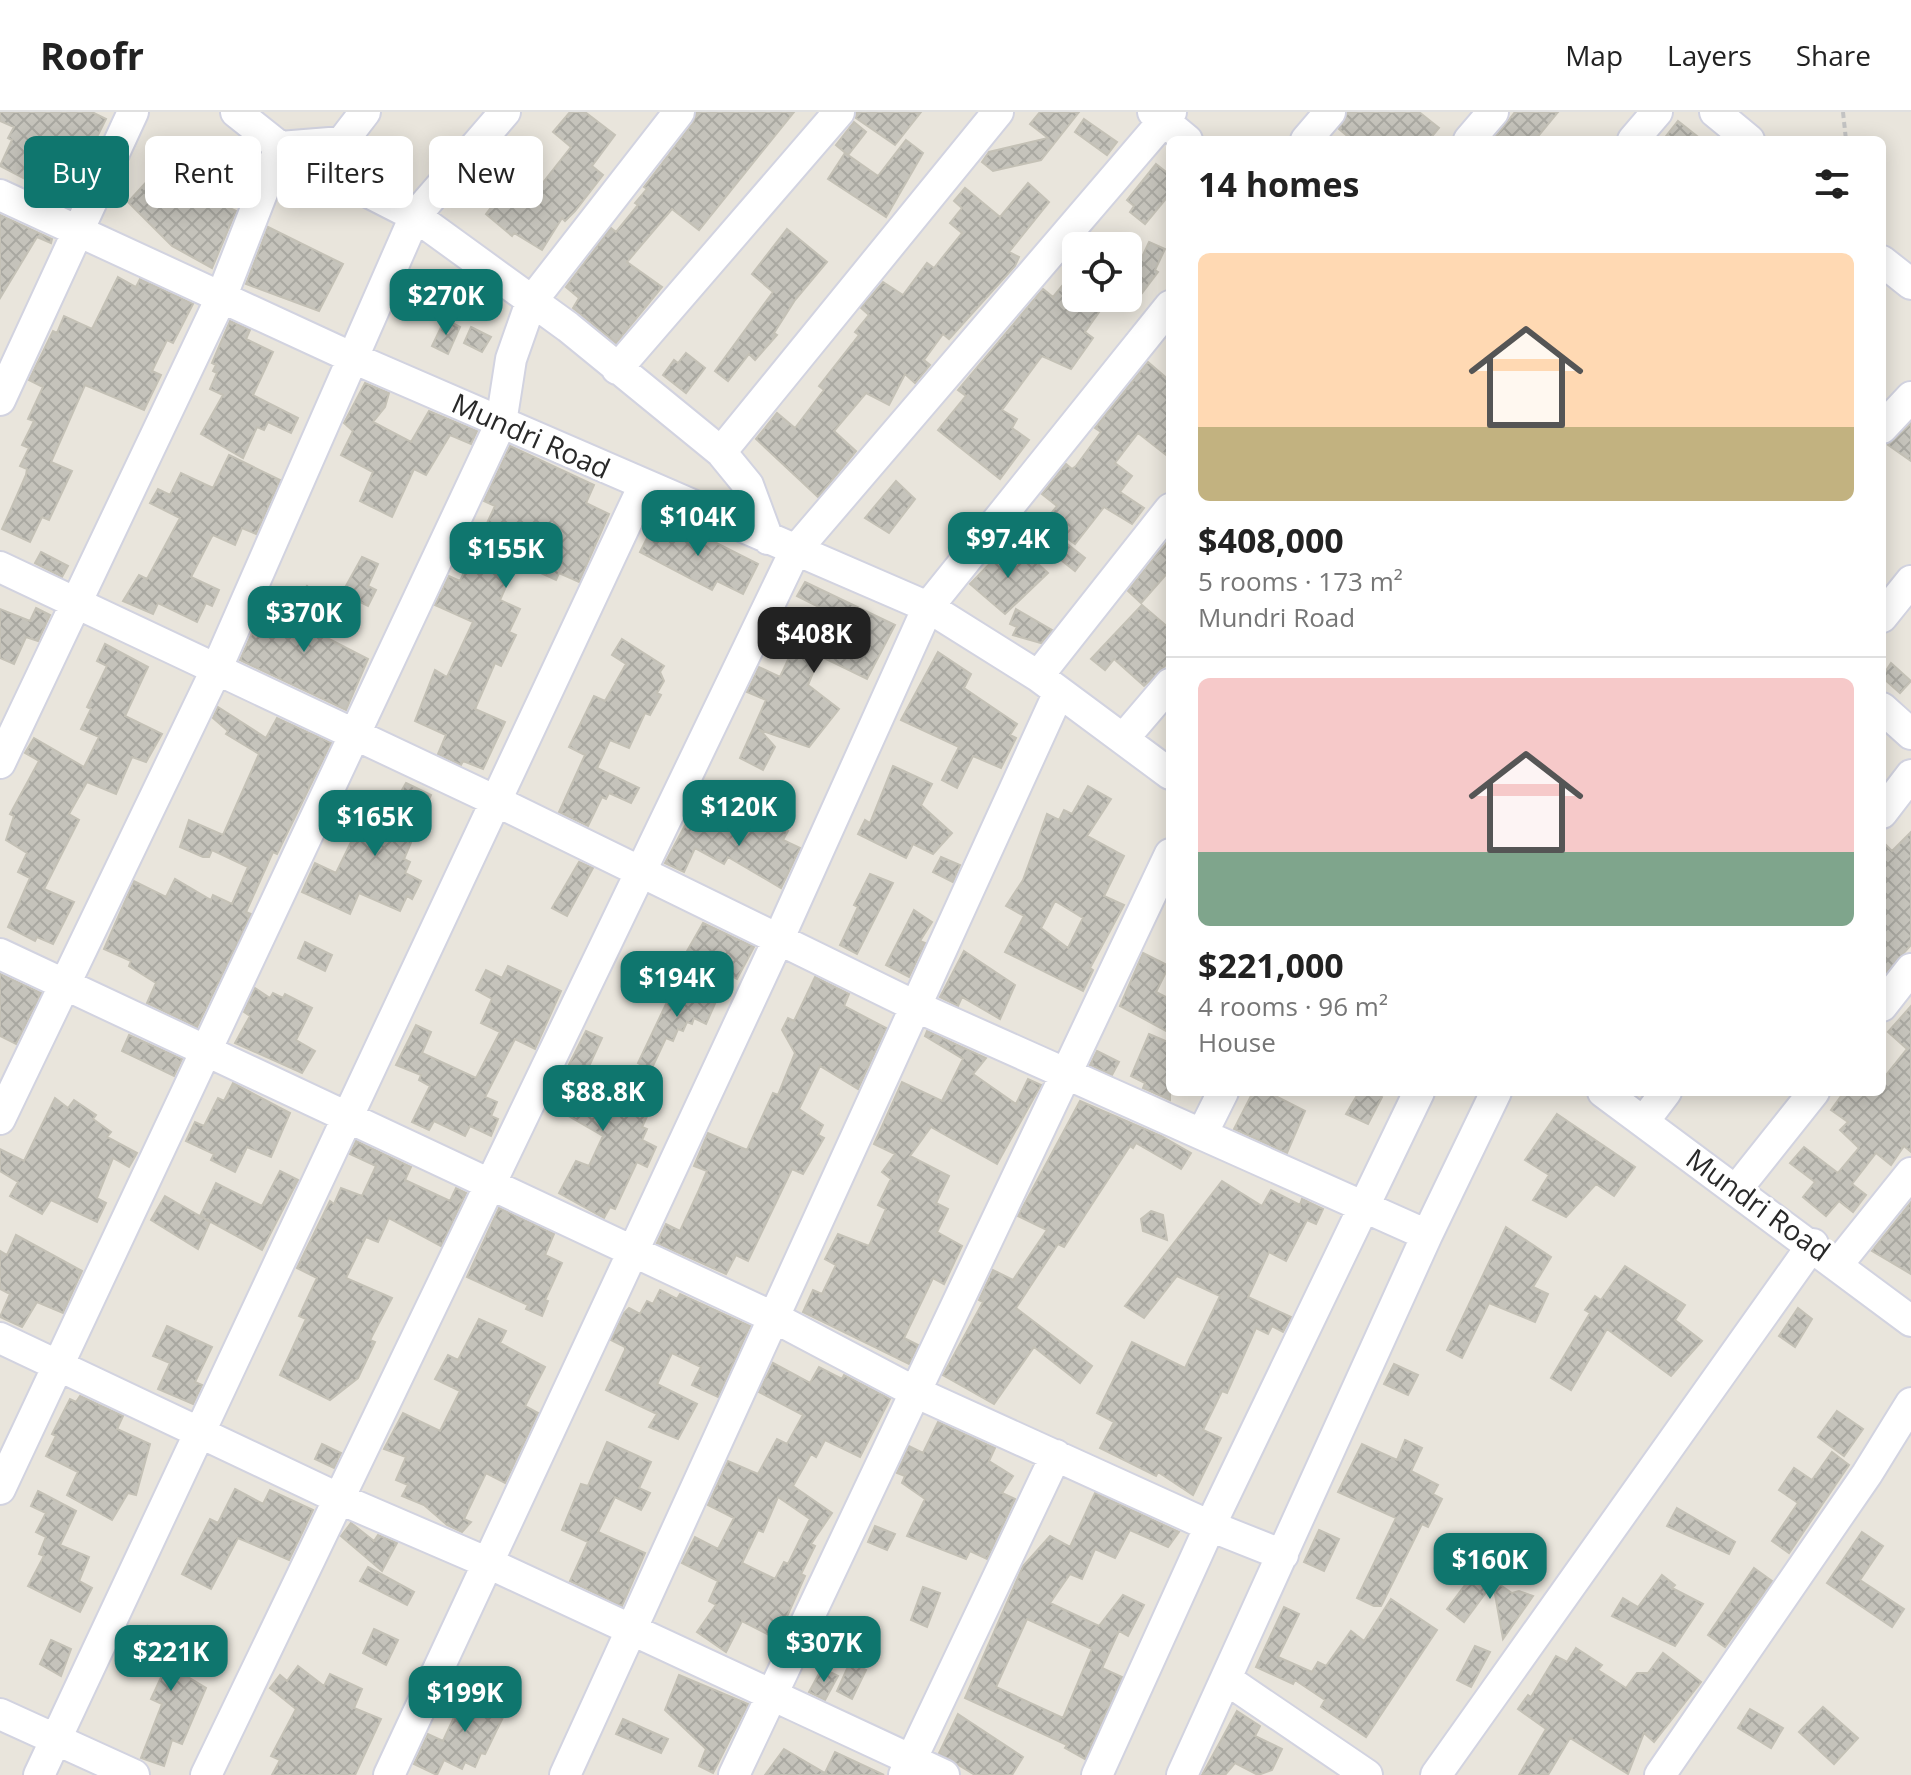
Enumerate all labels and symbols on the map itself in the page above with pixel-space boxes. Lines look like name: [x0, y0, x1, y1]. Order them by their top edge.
pin: $270K: [390, 269, 502, 337]
street label: Mundri Road: [446, 383, 616, 487]
pin: $104K: [642, 490, 754, 558]
pin: $97.4K: [943, 512, 1073, 580]
pin: $155K: [450, 522, 562, 590]
pin: $370K: [248, 586, 360, 654]
pin: $408K: [758, 607, 870, 675]
pin: $120K: [683, 780, 795, 848]
pin: $165K: [319, 790, 431, 858]
pin: $194K: [621, 951, 733, 1019]
pin: $88.8K: [538, 1065, 668, 1133]
street label: Mundri Road: [1679, 1139, 1838, 1269]
pin: $160K: [1434, 1533, 1546, 1601]
pin: $307K: [768, 1616, 880, 1684]
pin: $221K: [115, 1625, 227, 1693]
pin: $199K: [409, 1666, 521, 1734]

